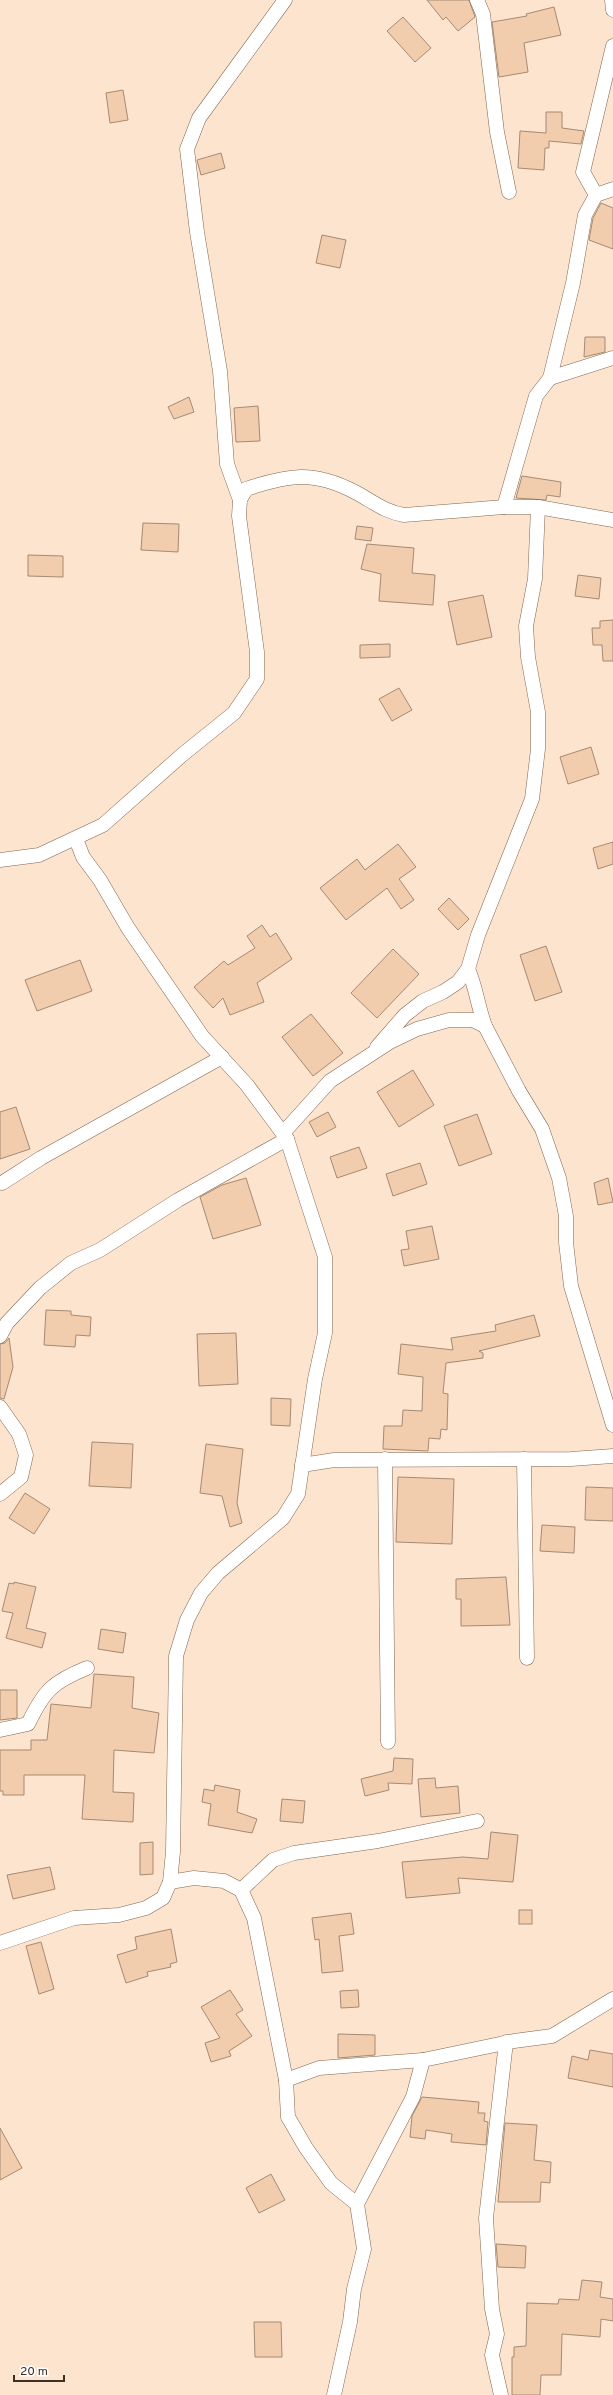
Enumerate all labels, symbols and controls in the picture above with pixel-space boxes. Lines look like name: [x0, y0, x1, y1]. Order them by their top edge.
scale bar: [14, 2357, 64, 2383]
text: 20 m: [20, 2364, 48, 2380]

